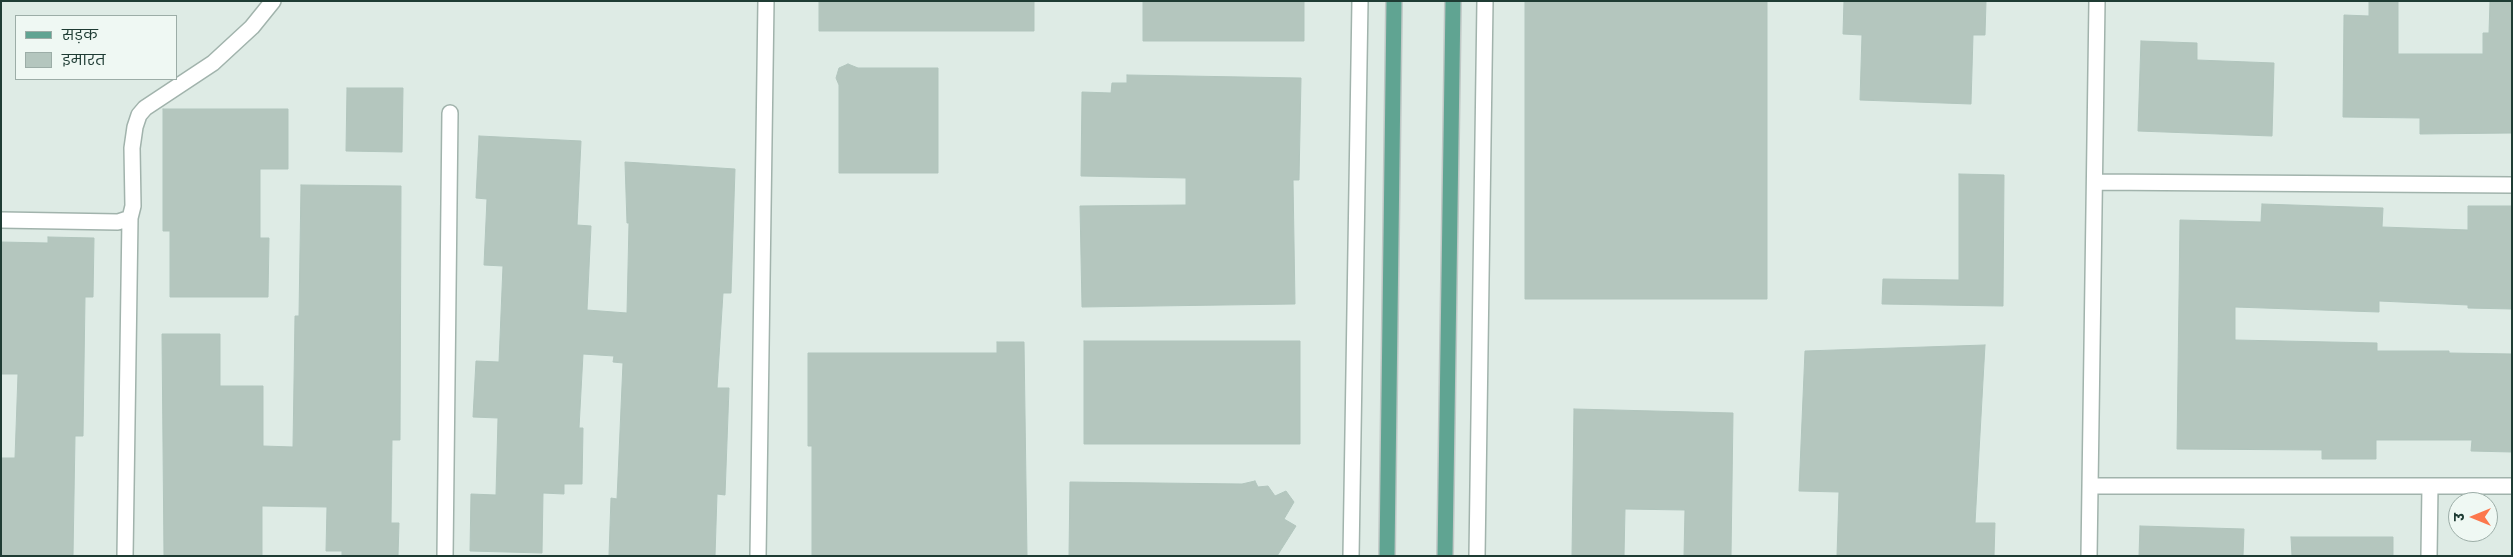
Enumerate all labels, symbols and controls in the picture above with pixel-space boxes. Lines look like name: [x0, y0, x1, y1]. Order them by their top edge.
legend: [15, 15, 178, 80]
text: सड़क: [62, 24, 98, 45]
text: इमारत: [62, 49, 105, 70]
north arrow: [2448, 492, 2498, 542]
text: उ: [2449, 513, 2469, 521]

